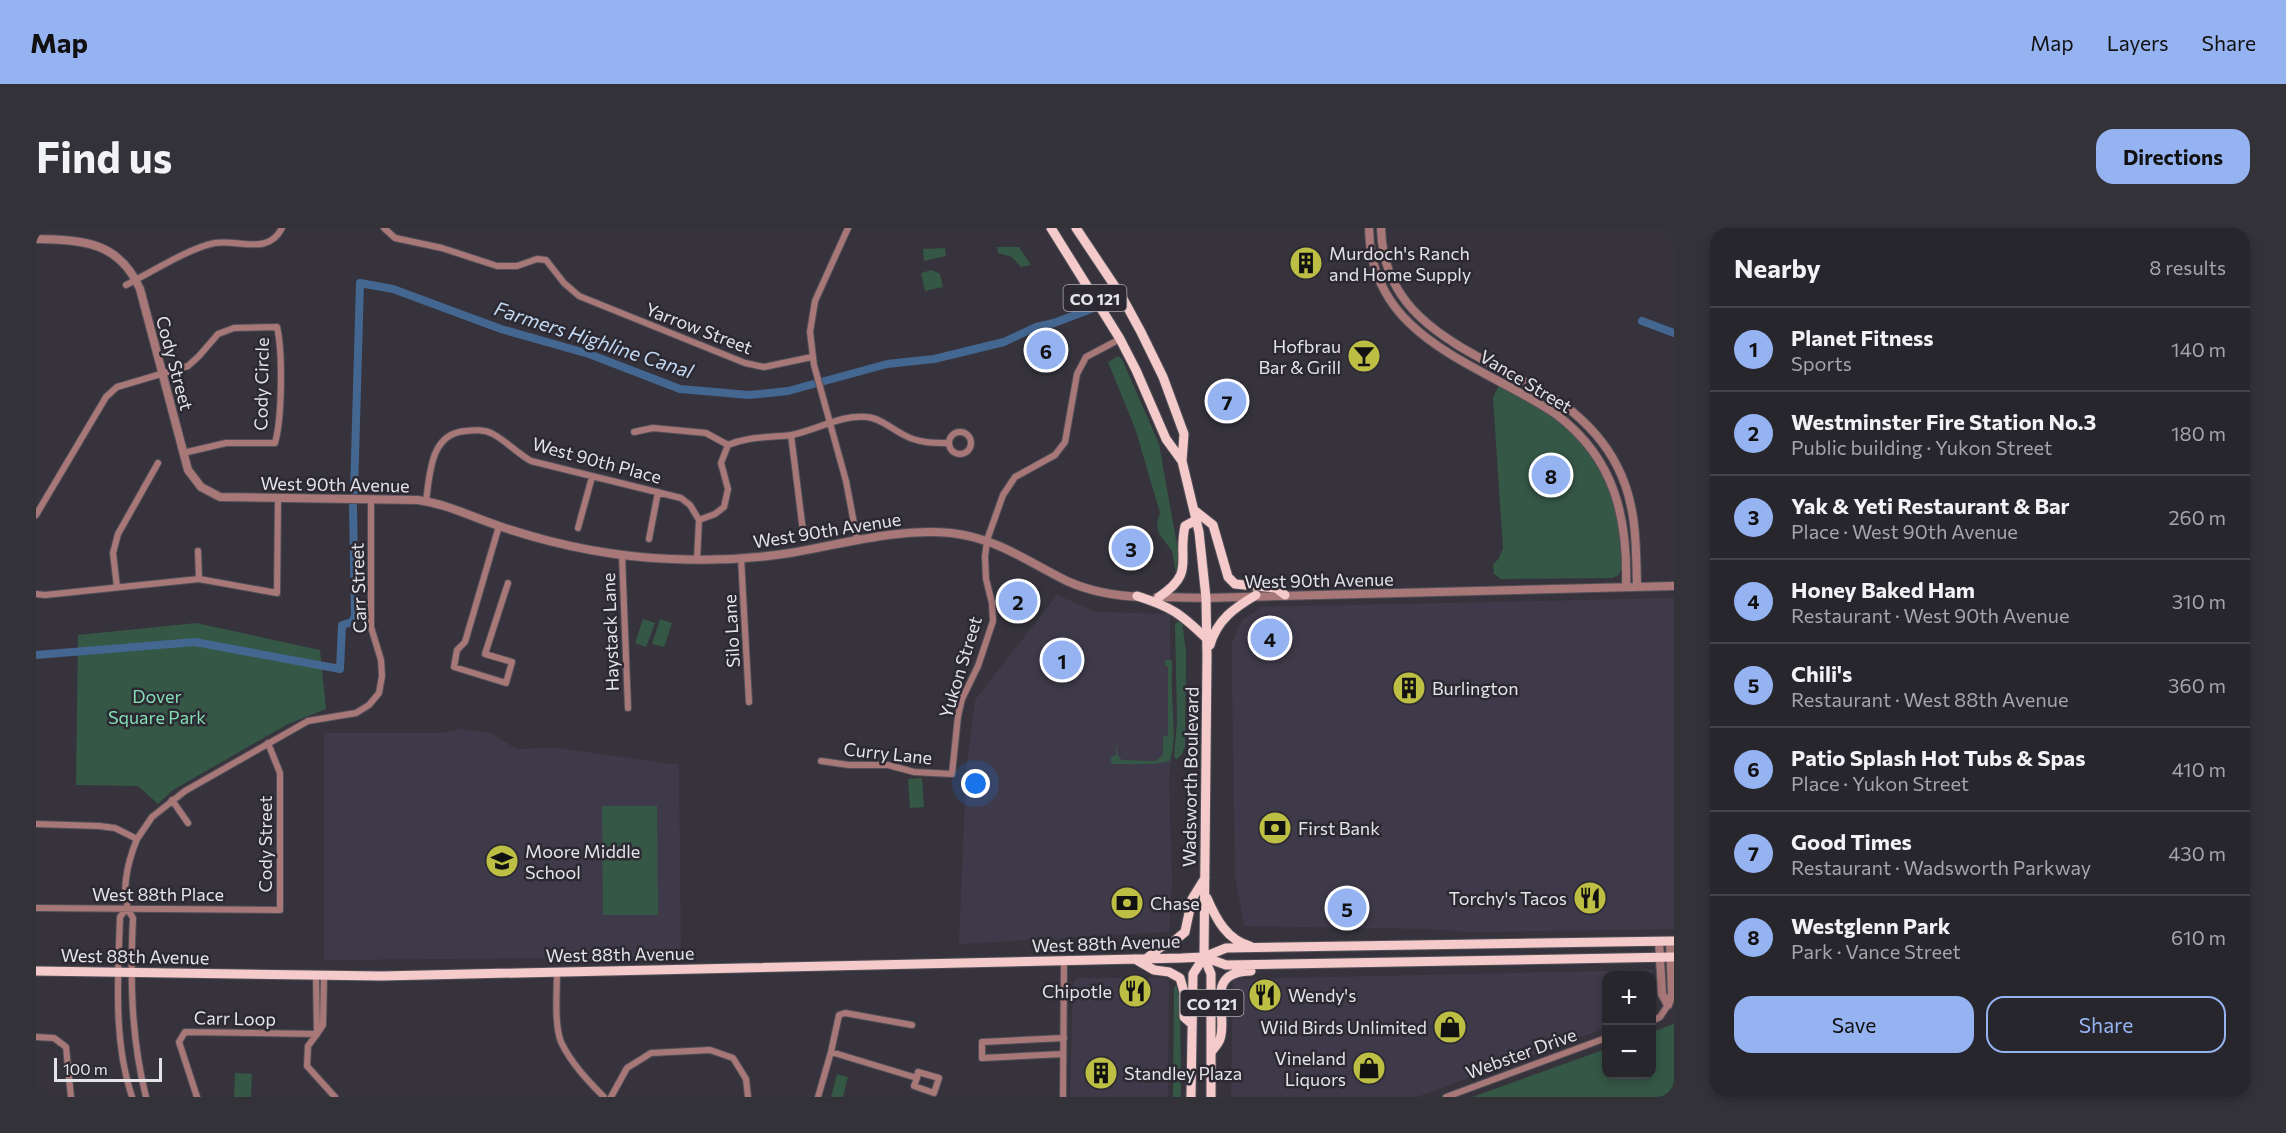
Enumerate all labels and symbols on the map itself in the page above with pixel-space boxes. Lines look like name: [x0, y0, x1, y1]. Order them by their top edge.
place label: Murdoch's Ranch and Home Supply: [1329, 242, 1471, 285]
building icon: Murdoch's Ranch and Home Supply: [1288, 245, 1324, 281]
road number: CO 121: [1064, 285, 1126, 311]
water label: Farmers Highline Canal: [492, 295, 697, 383]
street label: Yarrow Street: [643, 298, 755, 358]
street label: Cody Street: [152, 313, 198, 413]
pin: 6: [1026, 328, 1066, 372]
place label: Hofbrau Bar & Grill: [1259, 335, 1341, 378]
street label: Cody Circle: [249, 337, 273, 431]
bar icon: Hofbrau Bar & Grill: [1346, 338, 1382, 374]
street label: Vance Street: [1476, 345, 1576, 417]
pin: 7: [1208, 378, 1246, 423]
street label: West 90th Place: [530, 432, 664, 488]
pin: 8: [1532, 452, 1570, 498]
street label: West 90th Avenue: [260, 472, 410, 496]
street label: West 90th Avenue: [752, 507, 902, 553]
pin: 3: [1112, 526, 1150, 570]
street label: Carr Street: [345, 542, 371, 634]
street label: West 90th Avenue: [1244, 568, 1394, 592]
street label: Haystack Lane: [597, 572, 623, 692]
pin: 2: [998, 578, 1038, 623]
street label: Silo Lane: [718, 594, 744, 668]
street label: Yukon Street: [934, 613, 986, 721]
pin: 4: [1250, 616, 1290, 660]
pin: 1: [1042, 638, 1082, 682]
building icon: Burlington: [1391, 670, 1427, 706]
place label: Burlington: [1432, 677, 1518, 699]
park label: Dover Square Park: [108, 685, 206, 728]
street label: Wadsworth Boulevard: [1177, 687, 1203, 867]
street label: Curry Lane: [843, 737, 933, 769]
your location: [961, 769, 990, 798]
street label: Cody Street: [254, 795, 276, 893]
bank icon: First Bank: [1257, 810, 1293, 846]
place label: First Bank: [1298, 817, 1380, 839]
place label: Moore Middle School: [525, 840, 640, 883]
school or university icon: Moore Middle School: [484, 843, 520, 879]
restaurant icon: Torchy's Tacos: [1572, 880, 1608, 916]
street label: West 88th Place: [92, 883, 224, 905]
bank icon: Chase: [1109, 885, 1145, 921]
pin: 5: [1328, 886, 1366, 930]
place label: Torchy's Tacos: [1449, 887, 1567, 909]
place label: Chase: [1150, 892, 1200, 914]
street label: West 88th Avenue: [1031, 929, 1181, 957]
street label: West 88th Avenue: [546, 942, 694, 966]
street label: West 88th Avenue: [61, 944, 209, 968]
restaurant icon: Chipotle: [1117, 973, 1153, 1009]
restaurant icon: Wendy's: [1247, 977, 1283, 1013]
place label: Chipotle: [1042, 980, 1112, 1002]
place label: Wendy's: [1288, 984, 1356, 1006]
road number: CO 121: [1180, 990, 1244, 1016]
street label: Carr Loop: [194, 1006, 276, 1030]
shop icon: Wild Birds Unlimited: [1432, 1009, 1468, 1045]
place label: Wild Birds Unlimited: [1260, 1016, 1427, 1038]
street label: Webster Drive: [1463, 1023, 1579, 1083]
place label: Vineland Liquors: [1275, 1047, 1346, 1090]
shop icon: Vineland Liquors: [1351, 1050, 1387, 1086]
scale bar: [54, 1055, 162, 1082]
building icon: Standley Plaza: [1083, 1055, 1119, 1091]
place label: Standley Plaza: [1124, 1062, 1242, 1084]

